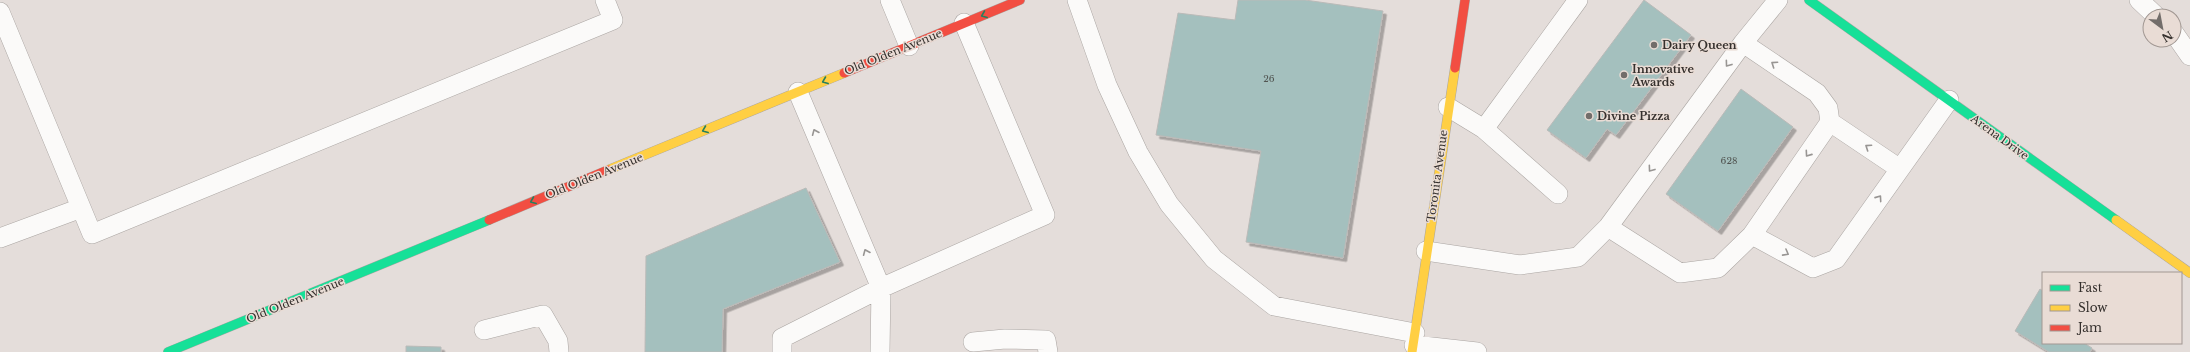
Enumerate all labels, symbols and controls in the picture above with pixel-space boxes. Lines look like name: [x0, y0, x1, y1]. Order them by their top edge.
north arrow: [2142, 8, 2182, 48]
one-way arrow: [981, 10, 989, 18]
street label: Old Olden Avenue: [842, 26, 944, 78]
text: N: [2159, 28, 2175, 46]
place label: Dairy Queen: [1662, 38, 1737, 52]
marker: Dairy Queen: [1649, 40, 1659, 50]
one-way arrow: [1725, 60, 1733, 67]
place label: Innovative Awards: [1631, 62, 1694, 89]
one-way arrow: [1771, 62, 1778, 69]
marker: Innovative Awards: [1619, 70, 1629, 80]
house number: 26: [1263, 73, 1275, 84]
one-way arrow: [822, 76, 829, 84]
place label: Divine Pizza: [1597, 109, 1671, 123]
marker: Divine Pizza: [1584, 111, 1594, 121]
street label: Arena Drive: [1968, 111, 2032, 163]
one-way arrow: [702, 126, 709, 134]
one-way arrow: [812, 129, 820, 136]
street label: Toronita Avenue: [1424, 129, 1450, 223]
one-way arrow: [1865, 145, 1872, 152]
street label: Old Olden Avenue: [543, 150, 645, 202]
one-way arrow: [1805, 150, 1813, 157]
house number: 628: [1721, 155, 1737, 166]
one-way arrow: [1649, 164, 1656, 171]
one-way arrow: [1874, 195, 1882, 202]
one-way arrow: [530, 197, 537, 205]
one-way arrow: [862, 249, 870, 256]
one-way arrow: [1782, 249, 1789, 256]
legend: [2042, 272, 2182, 344]
street label: Old Olden Avenue: [244, 274, 346, 326]
text: Fast: [2078, 280, 2103, 295]
text: Slow: [2078, 300, 2108, 315]
text: Jam: [2076, 320, 2102, 335]

